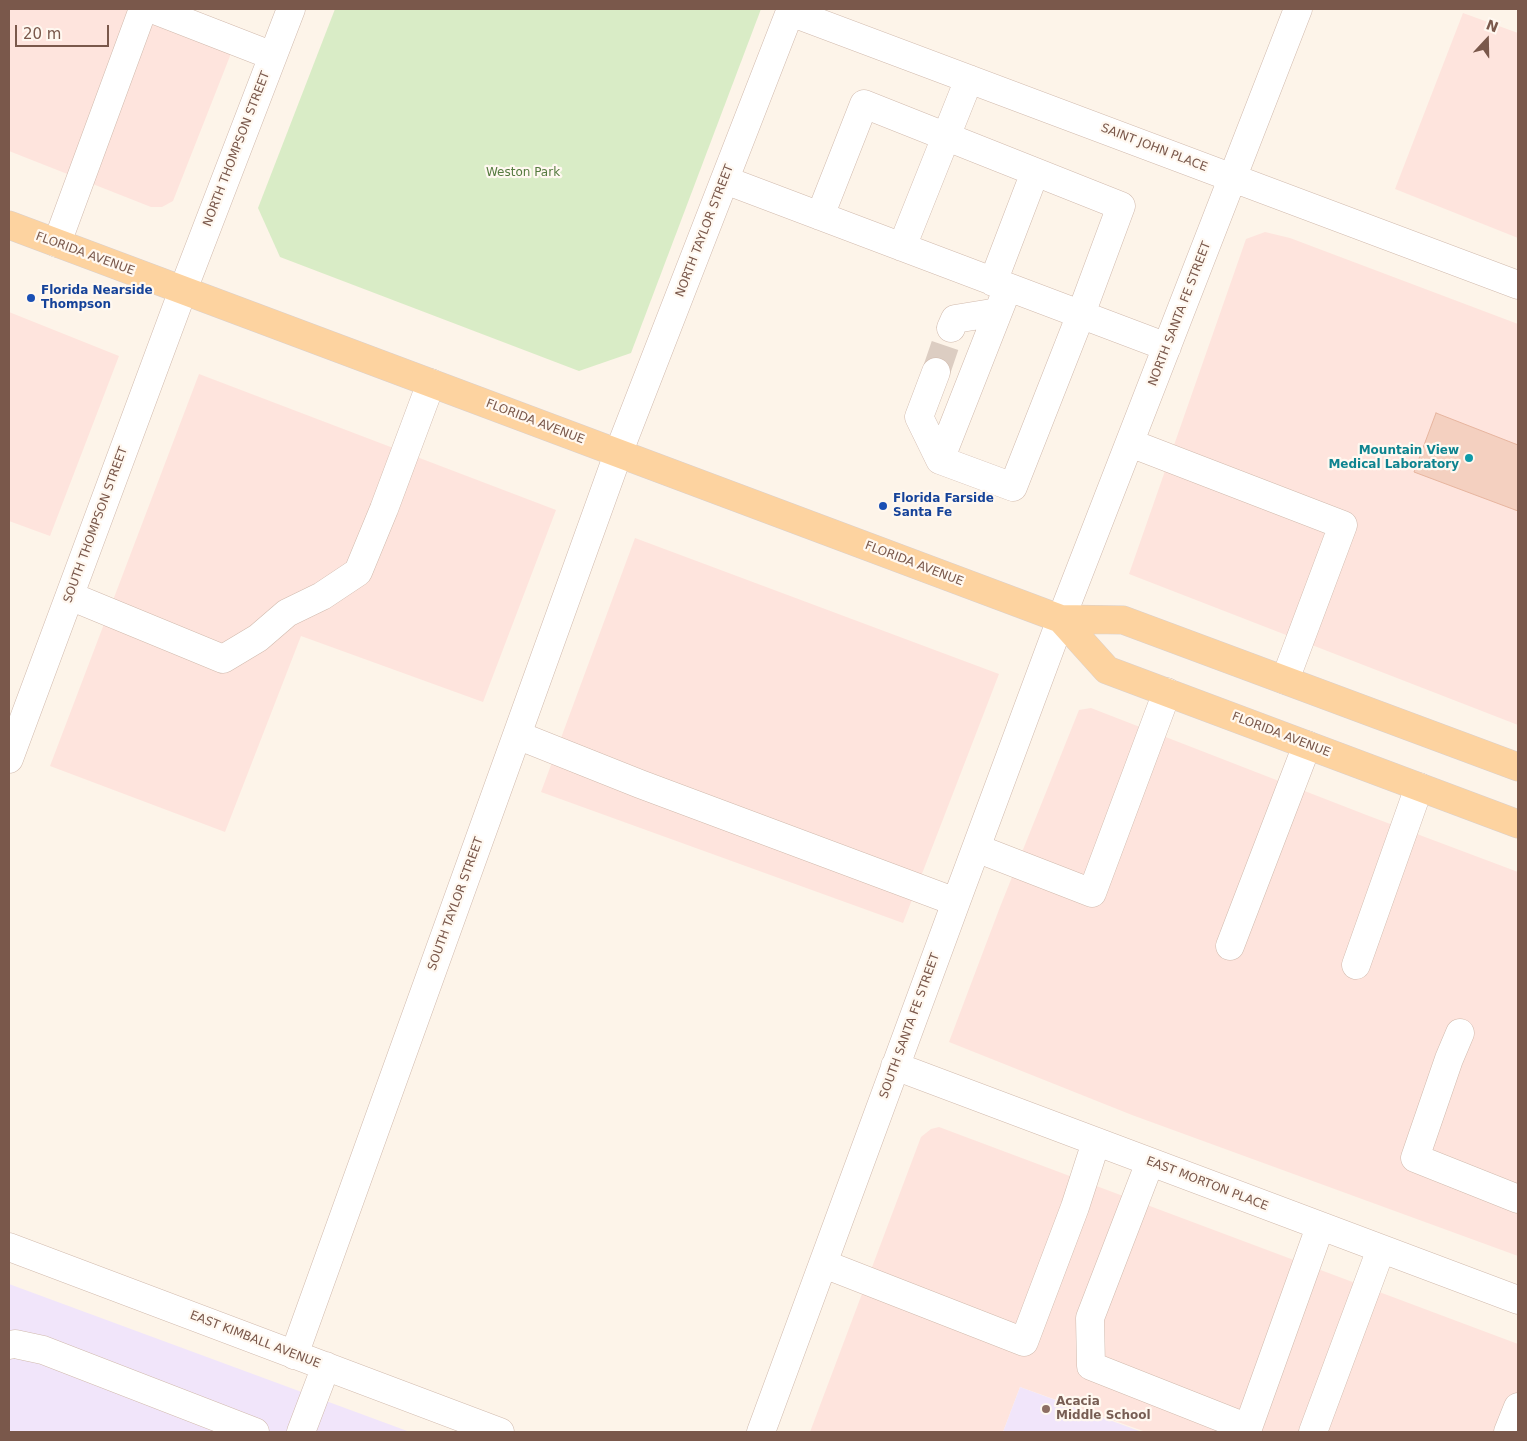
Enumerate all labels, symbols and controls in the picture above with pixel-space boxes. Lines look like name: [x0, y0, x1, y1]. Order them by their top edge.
scale bar: [18, 15, 111, 47]
north arrow: [1462, 15, 1512, 65]
text: N: [1484, 16, 1501, 36]
text: 20 m: [23, 25, 61, 43]
street label: NORTH THOMPSON STREET: [201, 69, 273, 229]
street label: SAINT JOHN PLACE: [1099, 121, 1209, 175]
street label: NORTH TAYLOR STREET: [673, 163, 737, 299]
park label: Weston Park: [486, 166, 560, 180]
street label: FLORIDA AVENUE: [34, 229, 136, 279]
street label: NORTH SANTA FE STREET: [1146, 240, 1214, 388]
place label: Florida Nearside Thompson: [41, 284, 153, 312]
marker: Florida Nearside Thompson: [25, 292, 37, 304]
street label: FLORIDA AVENUE: [484, 397, 586, 447]
place label: Mountain View Medical Laboratory: [1328, 444, 1459, 472]
street label: SOUTH THOMPSON STREET: [61, 445, 131, 605]
marker: Mountain View Medical Laboratory: [1463, 452, 1475, 464]
place label: Florida Farside Santa Fe: [893, 492, 994, 520]
marker: Florida Farside Santa Fe: [877, 500, 889, 512]
street label: FLORIDA AVENUE: [863, 539, 965, 589]
street label: FLORIDA AVENUE: [1230, 710, 1332, 760]
street label: SOUTH TAYLOR STREET: [425, 835, 487, 973]
street label: SOUTH SANTA FE STREET: [877, 951, 943, 1101]
street label: EAST MORTON PLACE: [1144, 1154, 1270, 1214]
street label: EAST KIMBALL AVENUE: [188, 1308, 322, 1372]
place label: Acacia Middle School: [1056, 1395, 1151, 1423]
marker: Acacia Middle School: [1040, 1403, 1052, 1415]

